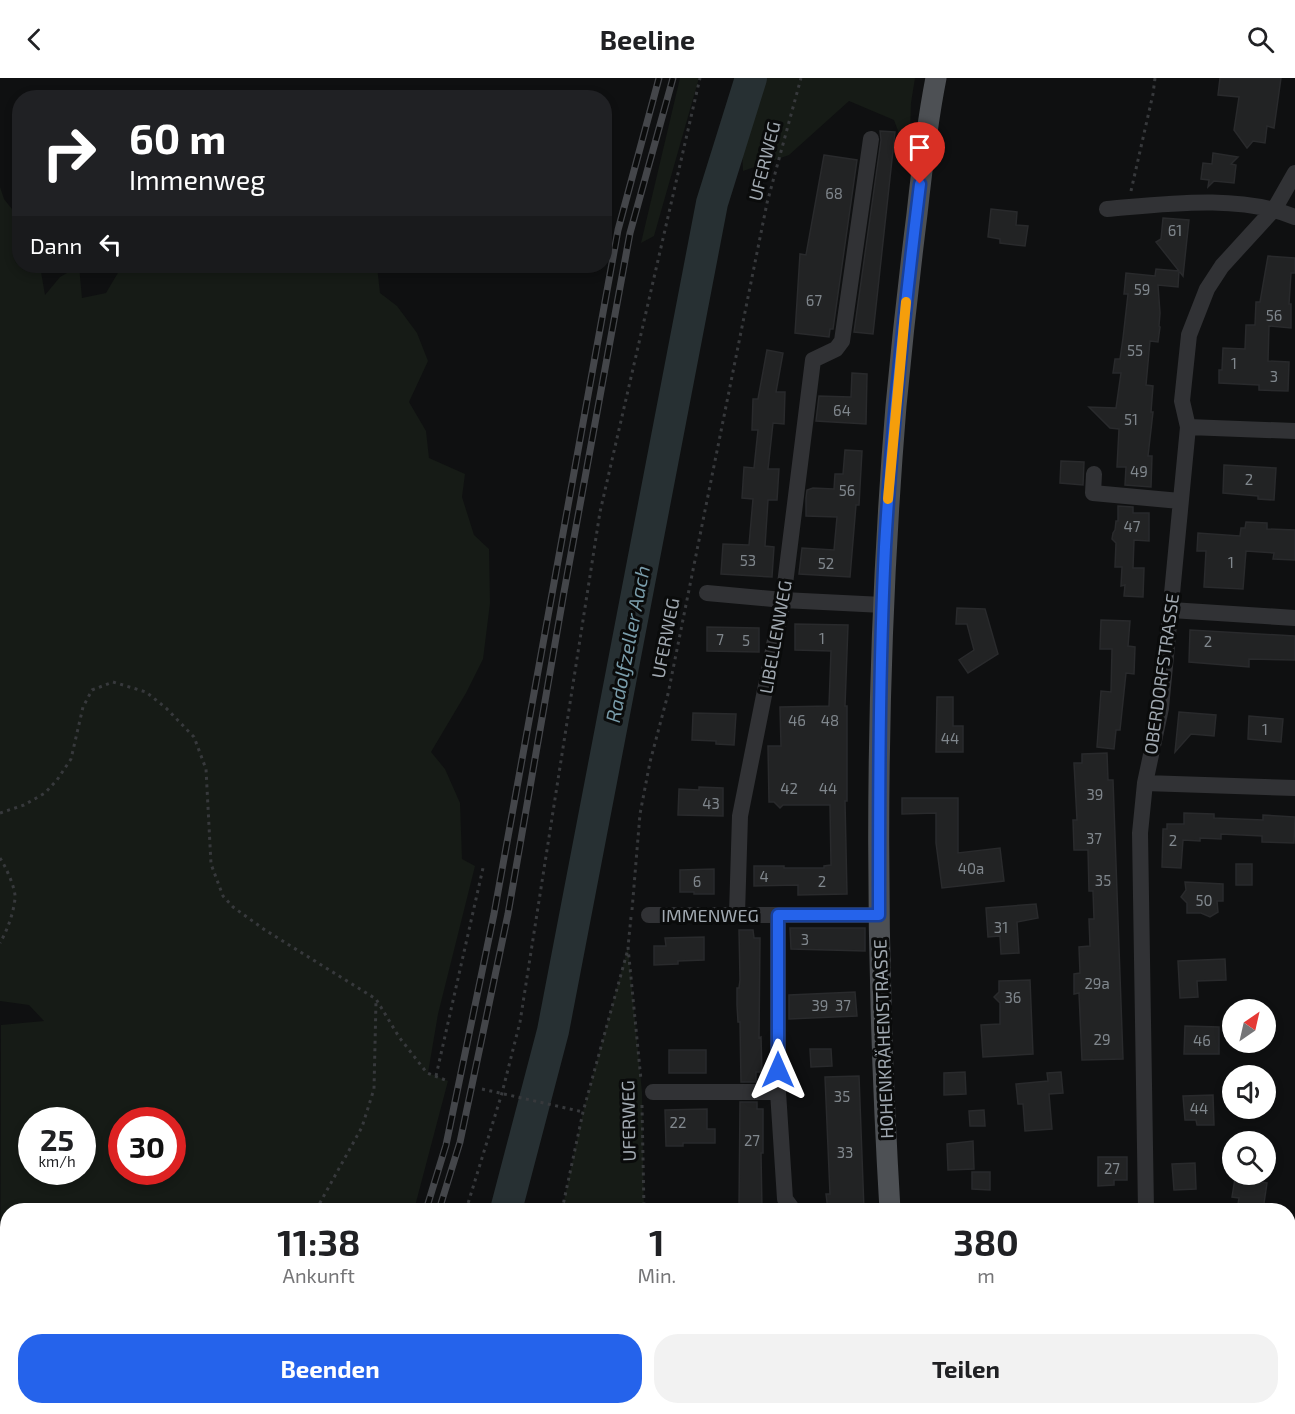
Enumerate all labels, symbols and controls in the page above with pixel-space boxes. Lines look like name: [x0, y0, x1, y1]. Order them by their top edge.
icon: back: [18, 23, 51, 56]
text: Beeline: [600, 23, 695, 55]
icon: search: [1244, 23, 1277, 56]
text: 60 m: [129, 112, 226, 162]
icon: right: [30, 114, 108, 192]
street label: UFERWEG: [744, 119, 784, 203]
pin: [894, 122, 945, 184]
icon: arrive: [903, 131, 936, 164]
text: Immenweg: [129, 163, 265, 195]
house number: 68: [825, 184, 843, 202]
house number: 61: [1168, 221, 1182, 239]
icon: left: [94, 228, 127, 261]
text: Dann: [30, 232, 82, 258]
house number: 59: [1134, 280, 1150, 298]
house number: 67: [806, 291, 822, 309]
house number: 56: [1266, 306, 1282, 324]
house number: 55: [1127, 341, 1143, 359]
house number: 1: [1231, 354, 1237, 372]
house number: 3: [1270, 367, 1278, 385]
house number: 64: [833, 401, 851, 419]
house number: 51: [1124, 410, 1138, 428]
house number: 49: [1130, 462, 1148, 480]
house number: 2: [1245, 470, 1253, 488]
house number: 56: [839, 481, 855, 499]
house number: 47: [1124, 517, 1141, 535]
house number: 53: [740, 551, 756, 569]
house number: 1: [1228, 553, 1234, 571]
house number: 52: [818, 554, 834, 572]
water label: Radolfzeller Aach: [600, 563, 654, 725]
street label: LIBELLENWEG: [754, 579, 796, 695]
street label: OBERDORFSTRASSE: [1139, 592, 1183, 756]
street label: UFERWEG: [646, 596, 684, 680]
house number: 1: [819, 629, 825, 647]
house number: 7: [716, 630, 724, 648]
house number: 5: [742, 631, 750, 649]
house number: 2: [1204, 632, 1212, 650]
house number: 46: [788, 711, 806, 729]
house number: 48: [821, 711, 839, 729]
house number: 1: [1262, 720, 1268, 738]
house number: 44: [941, 729, 959, 747]
house number: 42: [780, 779, 798, 797]
house number: 44: [819, 779, 837, 797]
house number: 39: [1087, 785, 1103, 803]
house number: 43: [702, 794, 720, 812]
house number: 37: [1086, 829, 1102, 847]
house number: 2: [1169, 831, 1177, 849]
house number: 40a: [958, 859, 984, 877]
house number: 4: [759, 867, 769, 885]
house number: 35: [1095, 871, 1111, 889]
house number: 6: [693, 872, 701, 890]
house number: 2: [818, 872, 826, 890]
house number: 50: [1195, 891, 1213, 909]
street label: IMMENWEG: [661, 904, 759, 926]
house number: 31: [994, 918, 1008, 936]
house number: 3: [801, 930, 809, 948]
street label: HOHENKRÄHENSTRASSE: [869, 939, 897, 1139]
house number: 29a: [1084, 974, 1110, 992]
house number: 36: [1005, 988, 1021, 1006]
house number: 39: [812, 996, 828, 1014]
house number: 37: [835, 996, 851, 1014]
north arrow: [1222, 999, 1276, 1053]
map controls: [1222, 999, 1276, 1185]
house number: 29: [1093, 1030, 1111, 1048]
house number: 46: [1193, 1031, 1211, 1049]
position arrow: [746, 1038, 810, 1102]
button: sound: [1222, 1065, 1276, 1119]
street label: UFERWEG: [616, 1080, 640, 1162]
house number: 35: [834, 1087, 850, 1105]
house number: 44: [1190, 1099, 1208, 1117]
speed limit sign: 30: [108, 1107, 186, 1185]
house number: 22: [670, 1113, 686, 1131]
text: 25: [40, 1121, 74, 1157]
house number: 27: [744, 1131, 760, 1149]
button: search: [1222, 1131, 1276, 1185]
house number: 33: [837, 1143, 853, 1161]
text: km/h: [38, 1152, 76, 1170]
house number: 27: [1104, 1159, 1120, 1177]
text: 11:38: [277, 1220, 360, 1263]
text: 1: [649, 1220, 665, 1263]
text: 380: [953, 1220, 1019, 1263]
text: Ankunft: [282, 1263, 355, 1287]
text: Min.: [637, 1263, 676, 1287]
text: m: [977, 1263, 995, 1287]
button: Beenden: [18, 1334, 642, 1403]
button: Teilen: [654, 1334, 1278, 1403]

